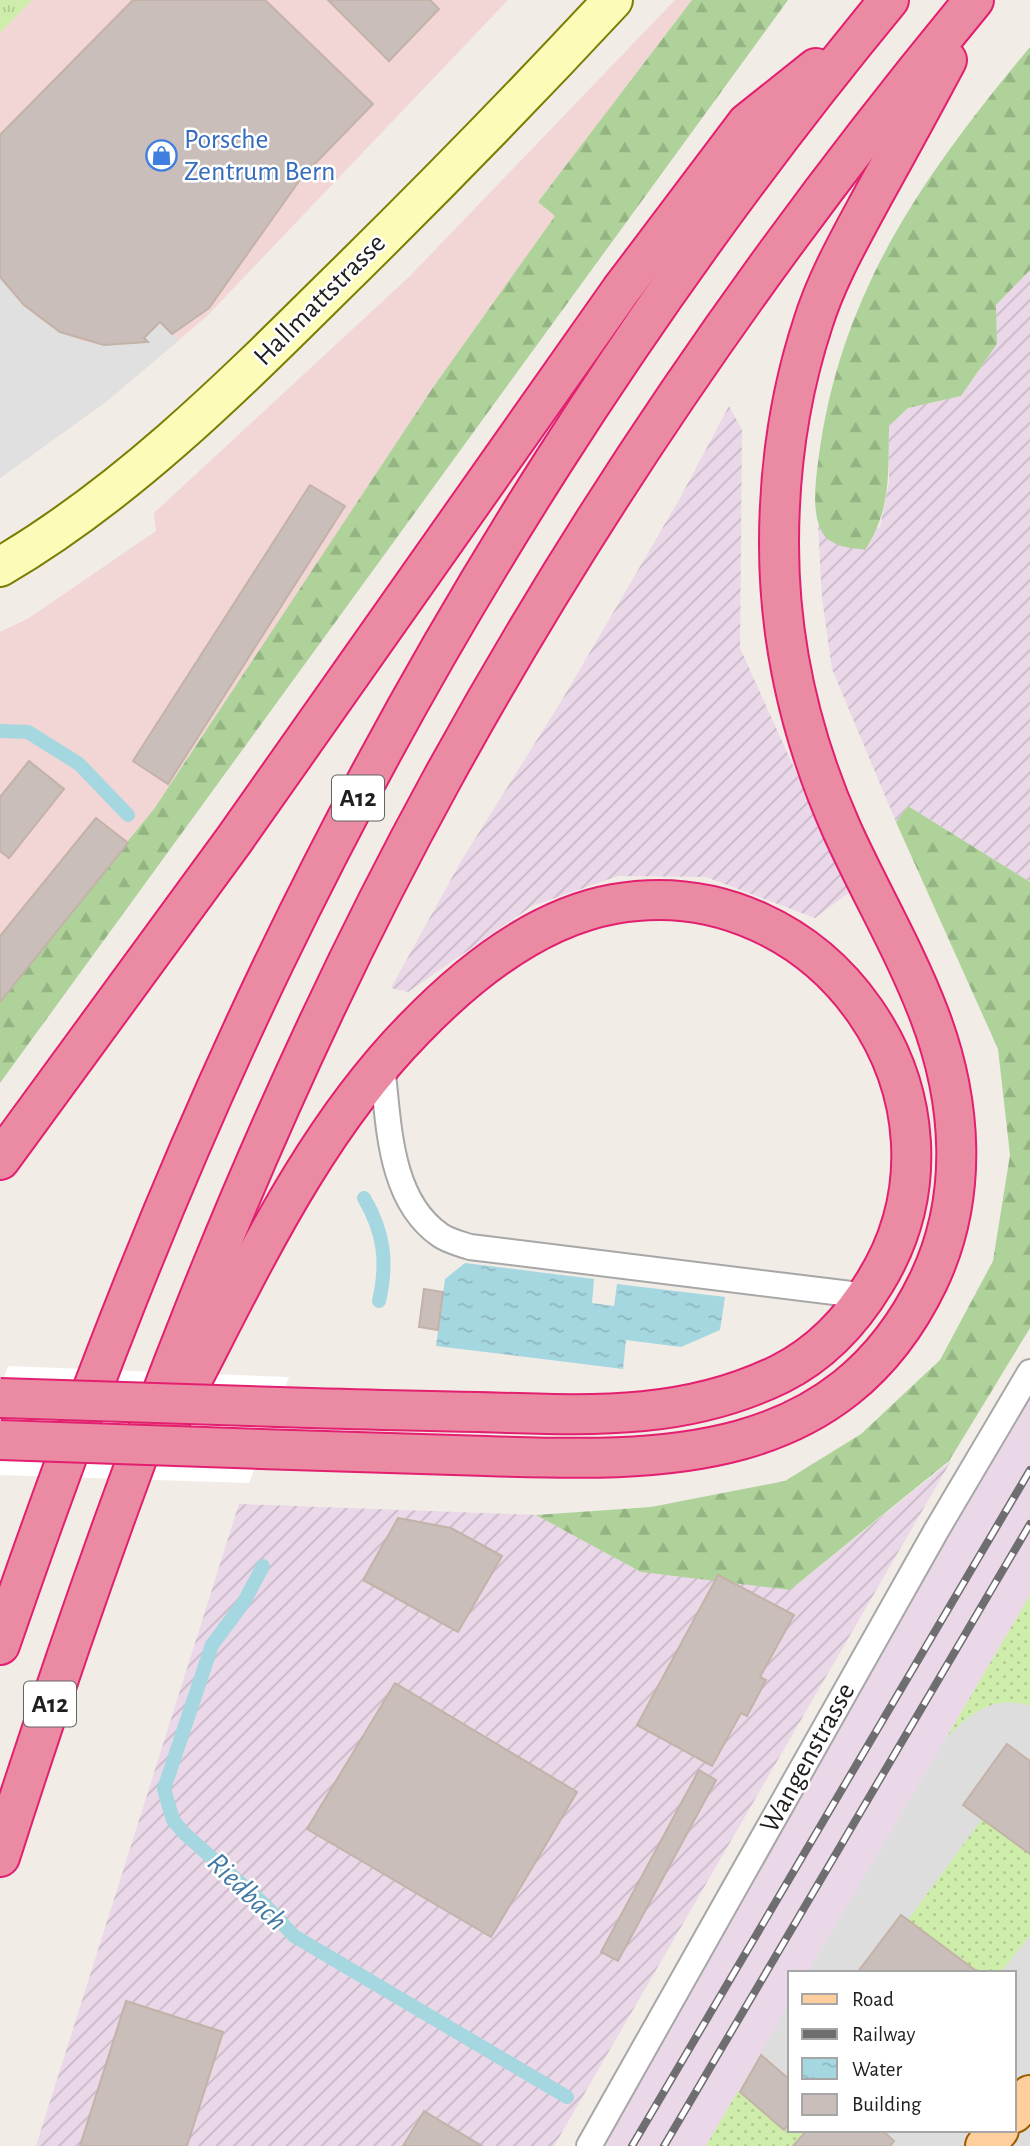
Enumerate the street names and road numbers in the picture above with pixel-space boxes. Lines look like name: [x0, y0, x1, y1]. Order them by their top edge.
street label: Hallmattstrasse: [249, 229, 391, 371]
road number: A12: [332, 776, 384, 820]
street label: Wangenstrasse: [755, 1679, 861, 1837]
road number: A12: [24, 1681, 76, 1726]

